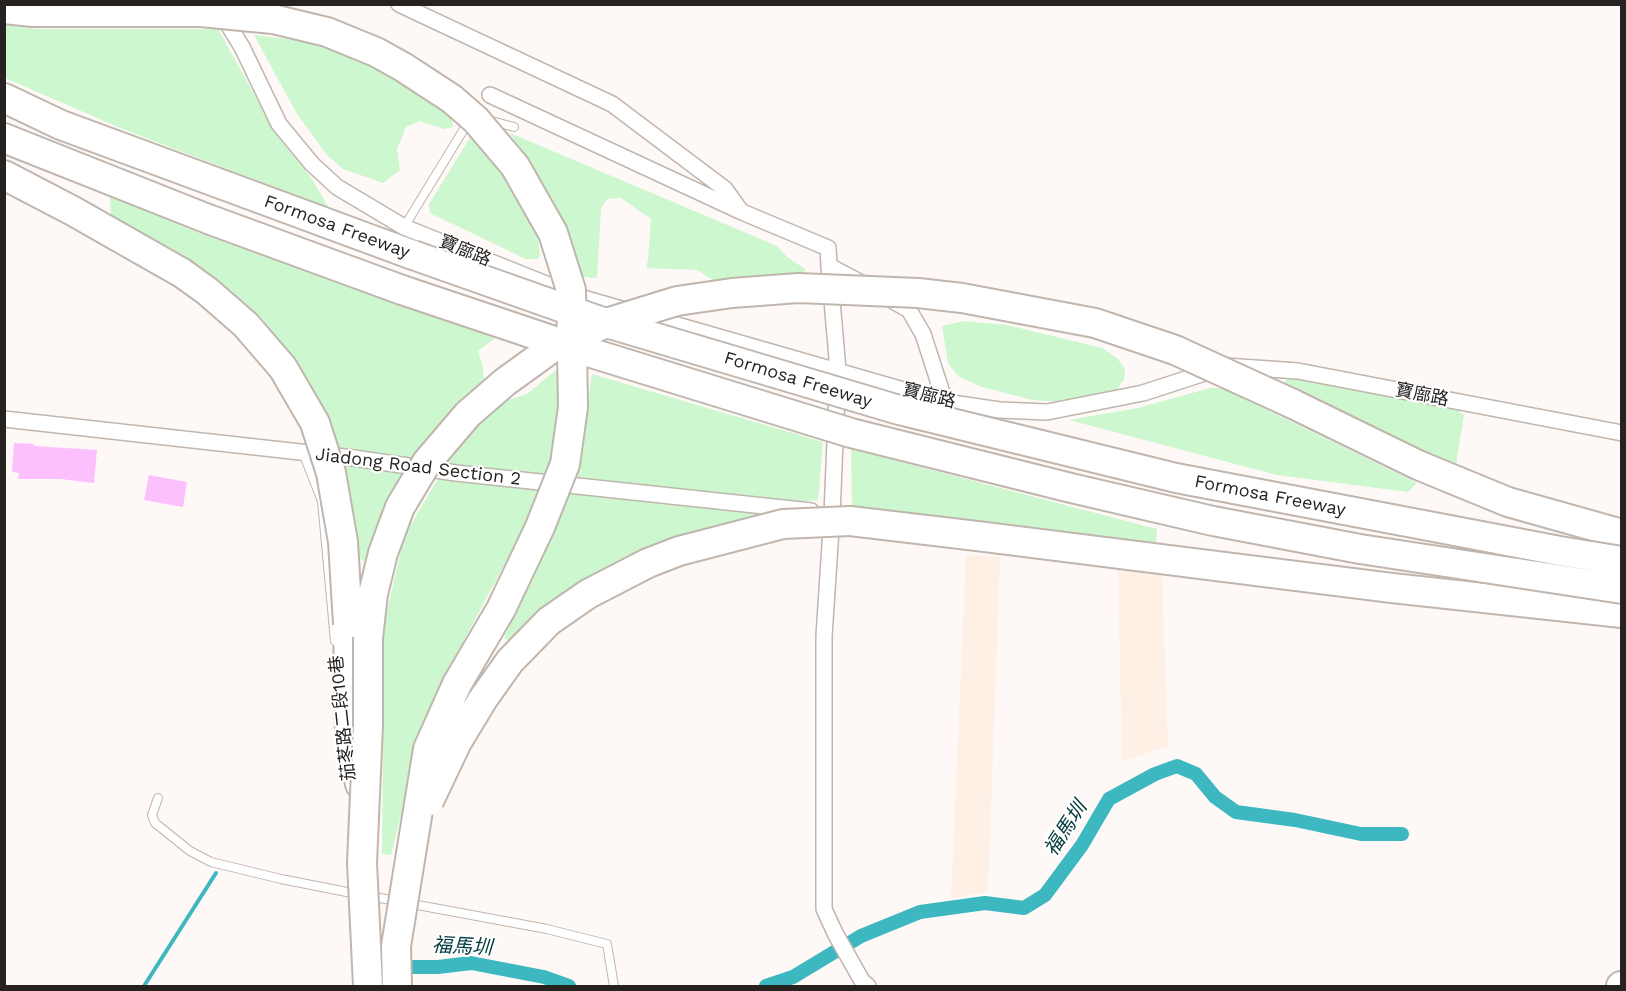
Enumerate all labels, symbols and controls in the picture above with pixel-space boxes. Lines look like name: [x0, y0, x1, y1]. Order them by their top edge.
street label: Formosa Freeway: [261, 191, 413, 263]
street label: 寶廍路: [436, 231, 494, 271]
street label: Formosa Freeway: [721, 347, 875, 413]
street label: 寶廍路: [900, 379, 958, 413]
street label: 寶廍路: [1393, 379, 1451, 411]
street label: Jiadong Road Section 2: [314, 444, 522, 490]
street label: Formosa Freeway: [1193, 471, 1347, 521]
street label: 茄苳路二段10巷: [326, 654, 360, 782]
water label: 福馬圳: [1040, 797, 1092, 861]
water label: 福馬圳: [431, 933, 493, 961]

